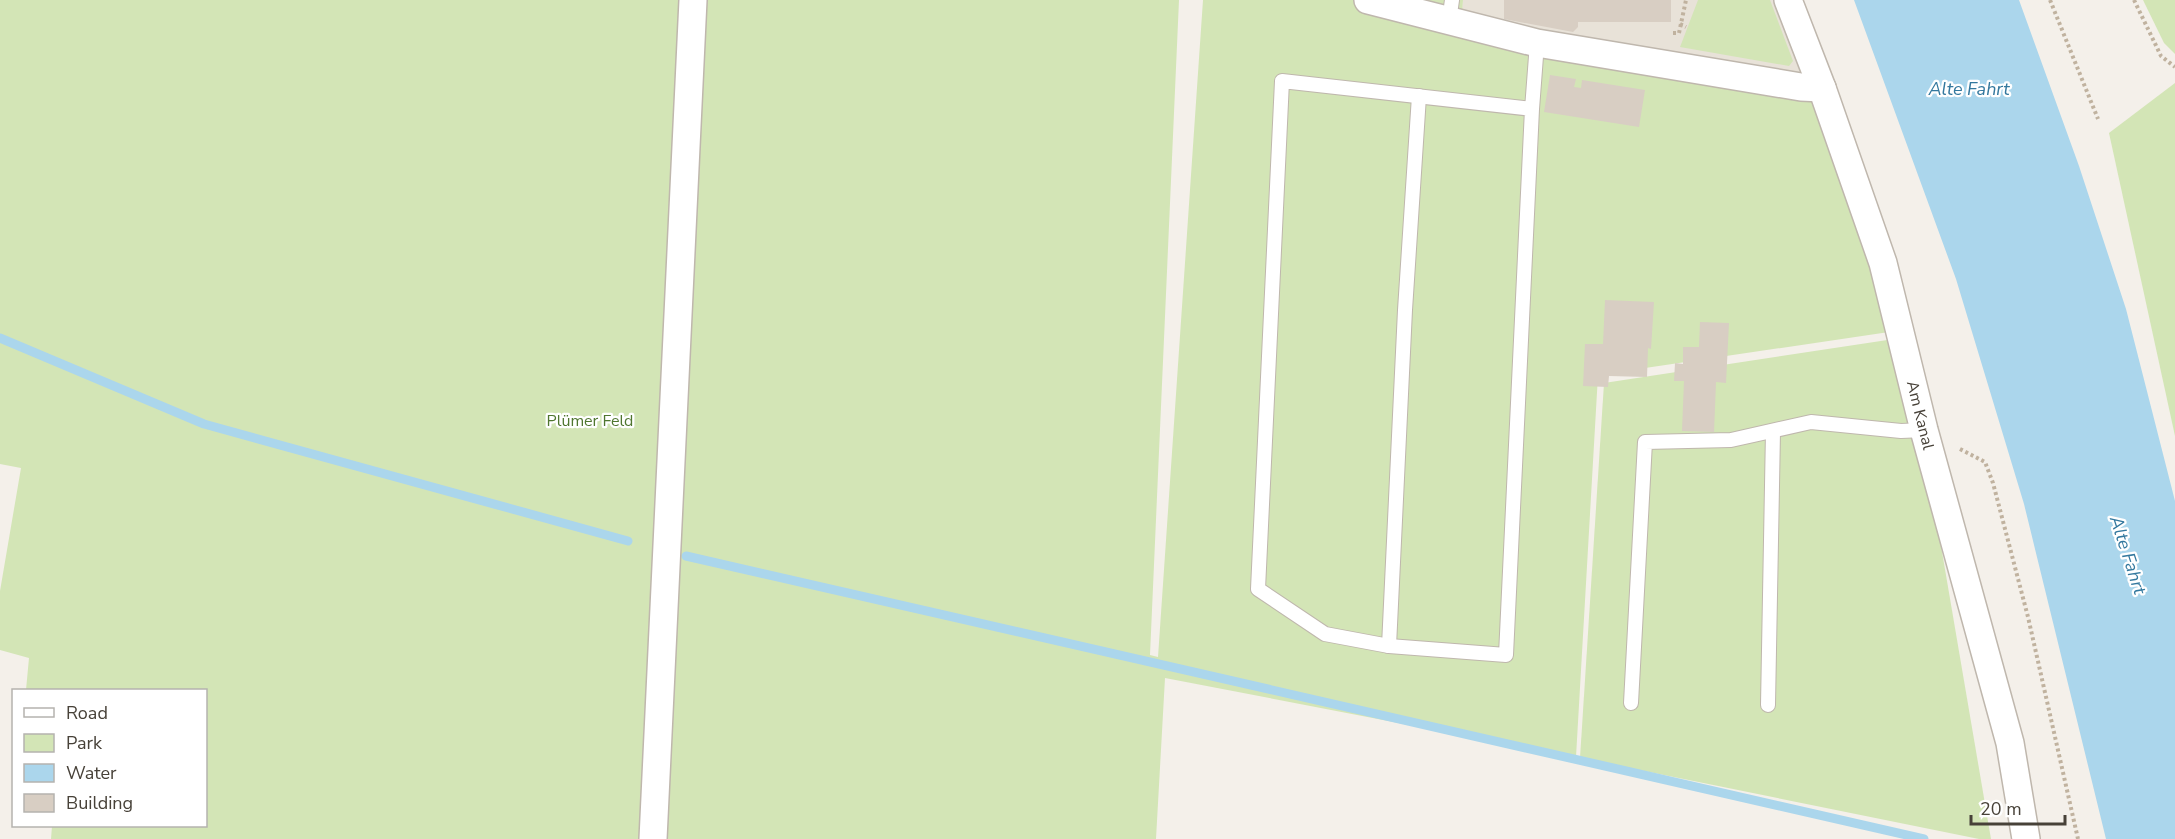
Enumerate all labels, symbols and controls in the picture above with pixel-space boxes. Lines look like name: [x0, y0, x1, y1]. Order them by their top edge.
water label: Alte Fahrt: [1927, 77, 2010, 101]
street label: Am Kanal: [1901, 378, 1939, 452]
park label: Plümer Feld: [547, 410, 633, 432]
water label: Alte Fahrt: [2104, 512, 2152, 598]
legend: [12, 689, 207, 827]
text: Road: [66, 701, 108, 725]
text: Park: [66, 731, 103, 755]
text: Water: [66, 761, 117, 785]
scale bar: [1971, 788, 2066, 826]
text: Building: [66, 791, 133, 815]
text: 20 m: [1980, 797, 2022, 821]

